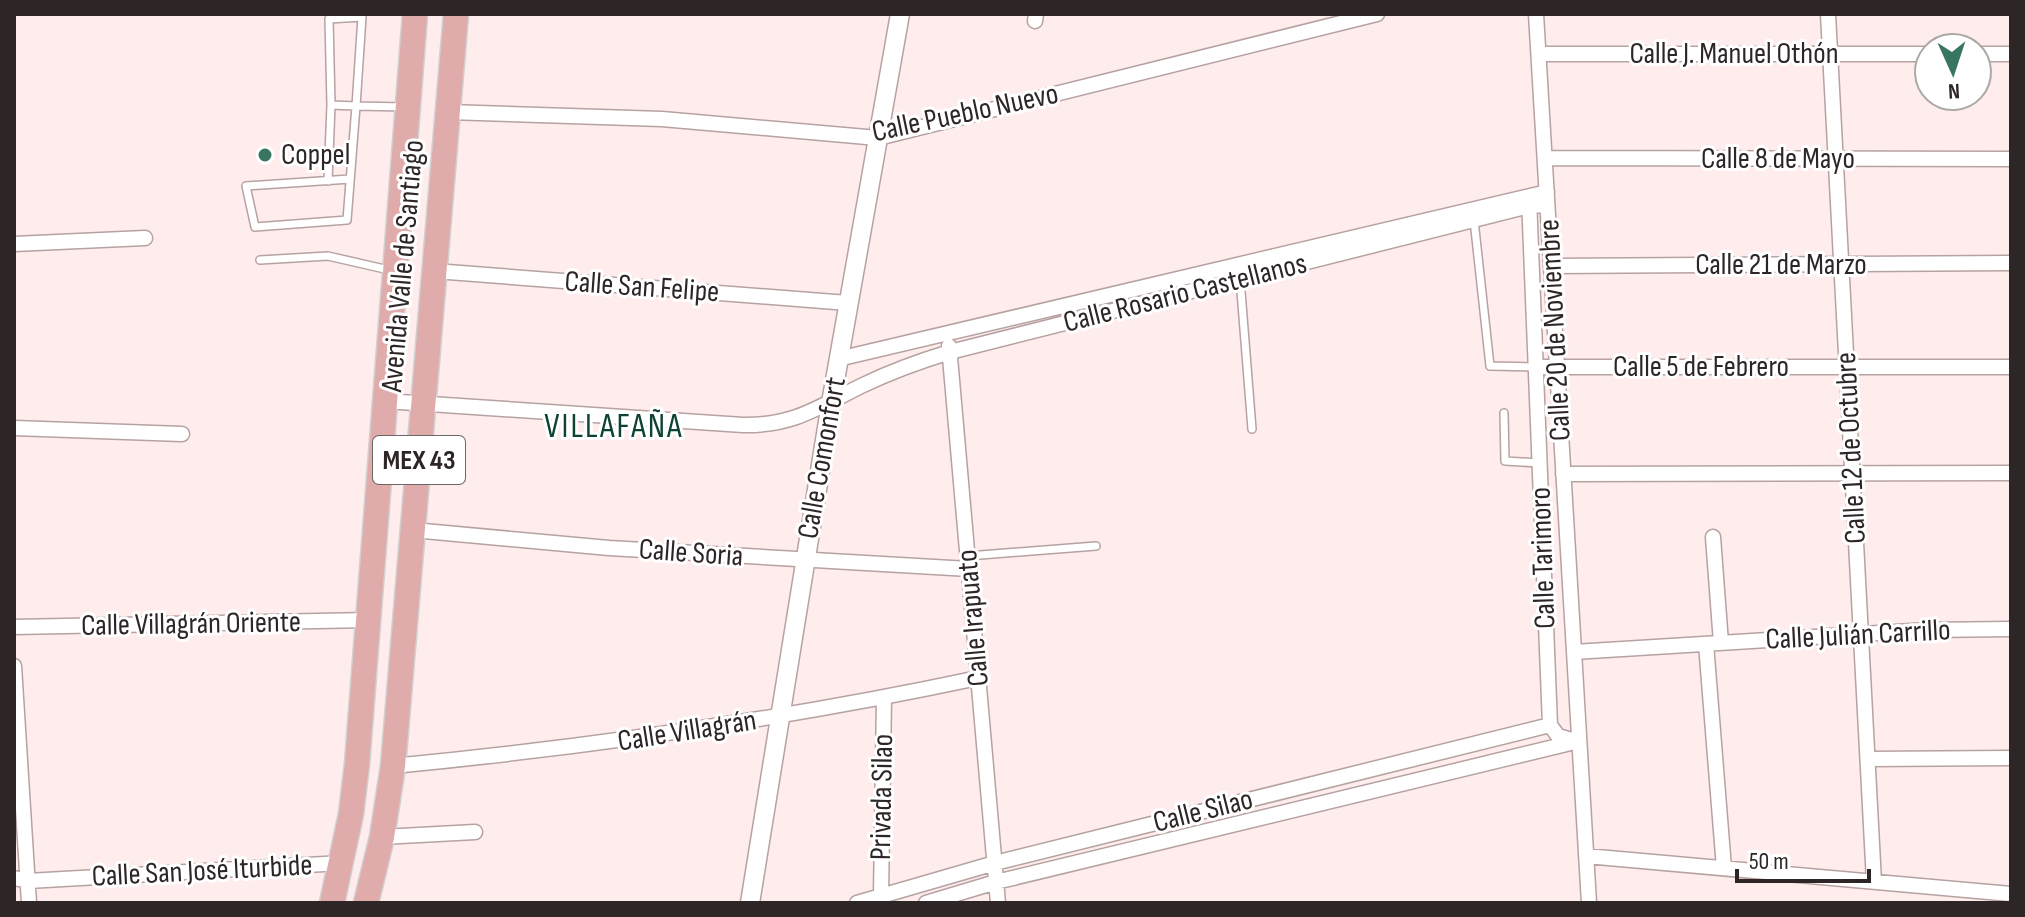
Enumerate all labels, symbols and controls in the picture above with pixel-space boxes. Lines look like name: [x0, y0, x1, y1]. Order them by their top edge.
north arrow: [1913, 32, 1993, 112]
street label: Calle J. Manuel Othón: [1630, 36, 1838, 72]
street label: Calle Pueblo Nuevo: [869, 76, 1061, 150]
text: N: [1947, 77, 1961, 104]
place label: Coppel: [281, 137, 350, 173]
street label: Avenida Valle de Santiago: [374, 139, 432, 394]
street label: Calle 8 de Mayo: [1701, 141, 1855, 177]
marker: Coppel: [256, 146, 274, 164]
street label: Calle 20 de Noviembre: [1531, 218, 1579, 442]
street label: Calle Rosario Castellanos: [1060, 245, 1310, 341]
street label: Calle 21 de Marzo: [1695, 247, 1867, 283]
street label: Calle San Felipe: [563, 264, 721, 310]
street label: Calle 5 de Febrero: [1613, 349, 1789, 385]
street label: Calle 12 de Octubre: [1828, 351, 1874, 545]
street label: Calle Comonfort: [790, 374, 854, 542]
district label: VILLAFAÑA: [544, 406, 684, 447]
road number: MEX 43: [373, 436, 465, 484]
street label: Calle Tarimoro: [1523, 487, 1563, 629]
street label: Calle Soria: [638, 531, 744, 575]
street label: Calle Irapuato: [949, 548, 997, 688]
street label: Calle Villagrán Oriente: [81, 604, 301, 644]
street label: Calle Julián Carrillo: [1765, 612, 1951, 658]
street label: Calle Villagrán: [615, 702, 759, 760]
street label: Privada Silao: [863, 734, 901, 860]
street label: Calle Silao: [1149, 781, 1257, 841]
scale bar: [1737, 833, 1869, 883]
street label: Calle San José Iturbide: [91, 847, 313, 895]
text: 50 m: [1749, 847, 1789, 876]

